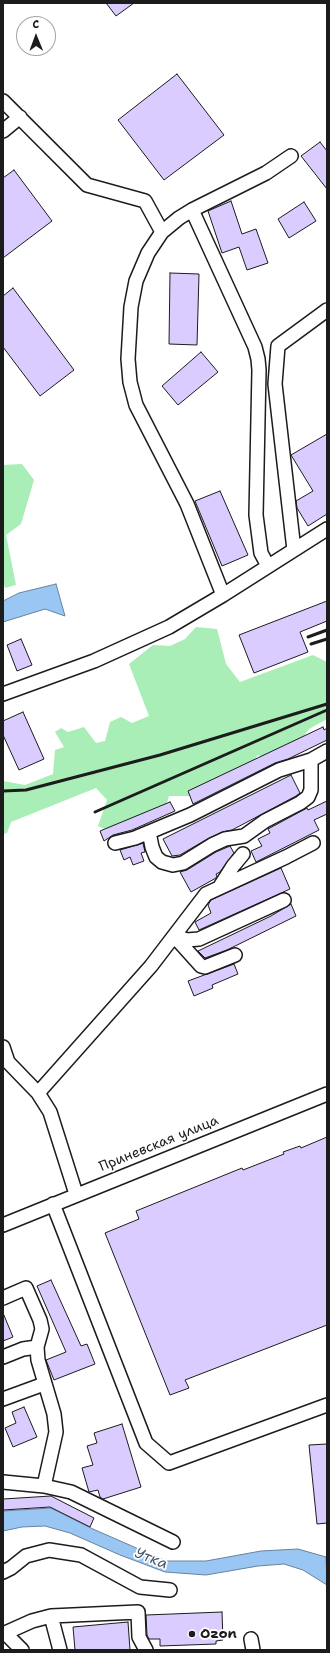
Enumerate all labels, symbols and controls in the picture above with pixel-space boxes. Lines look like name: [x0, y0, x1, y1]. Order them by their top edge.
north arrow: [16, 16, 56, 56]
text: С: [32, 17, 39, 32]
street label: Приневская улица: [97, 1112, 221, 1176]
water label: Утка: [132, 1545, 170, 1573]
place label: Ozon: [200, 1626, 237, 1642]
marker: Ozon: [187, 1629, 197, 1639]

